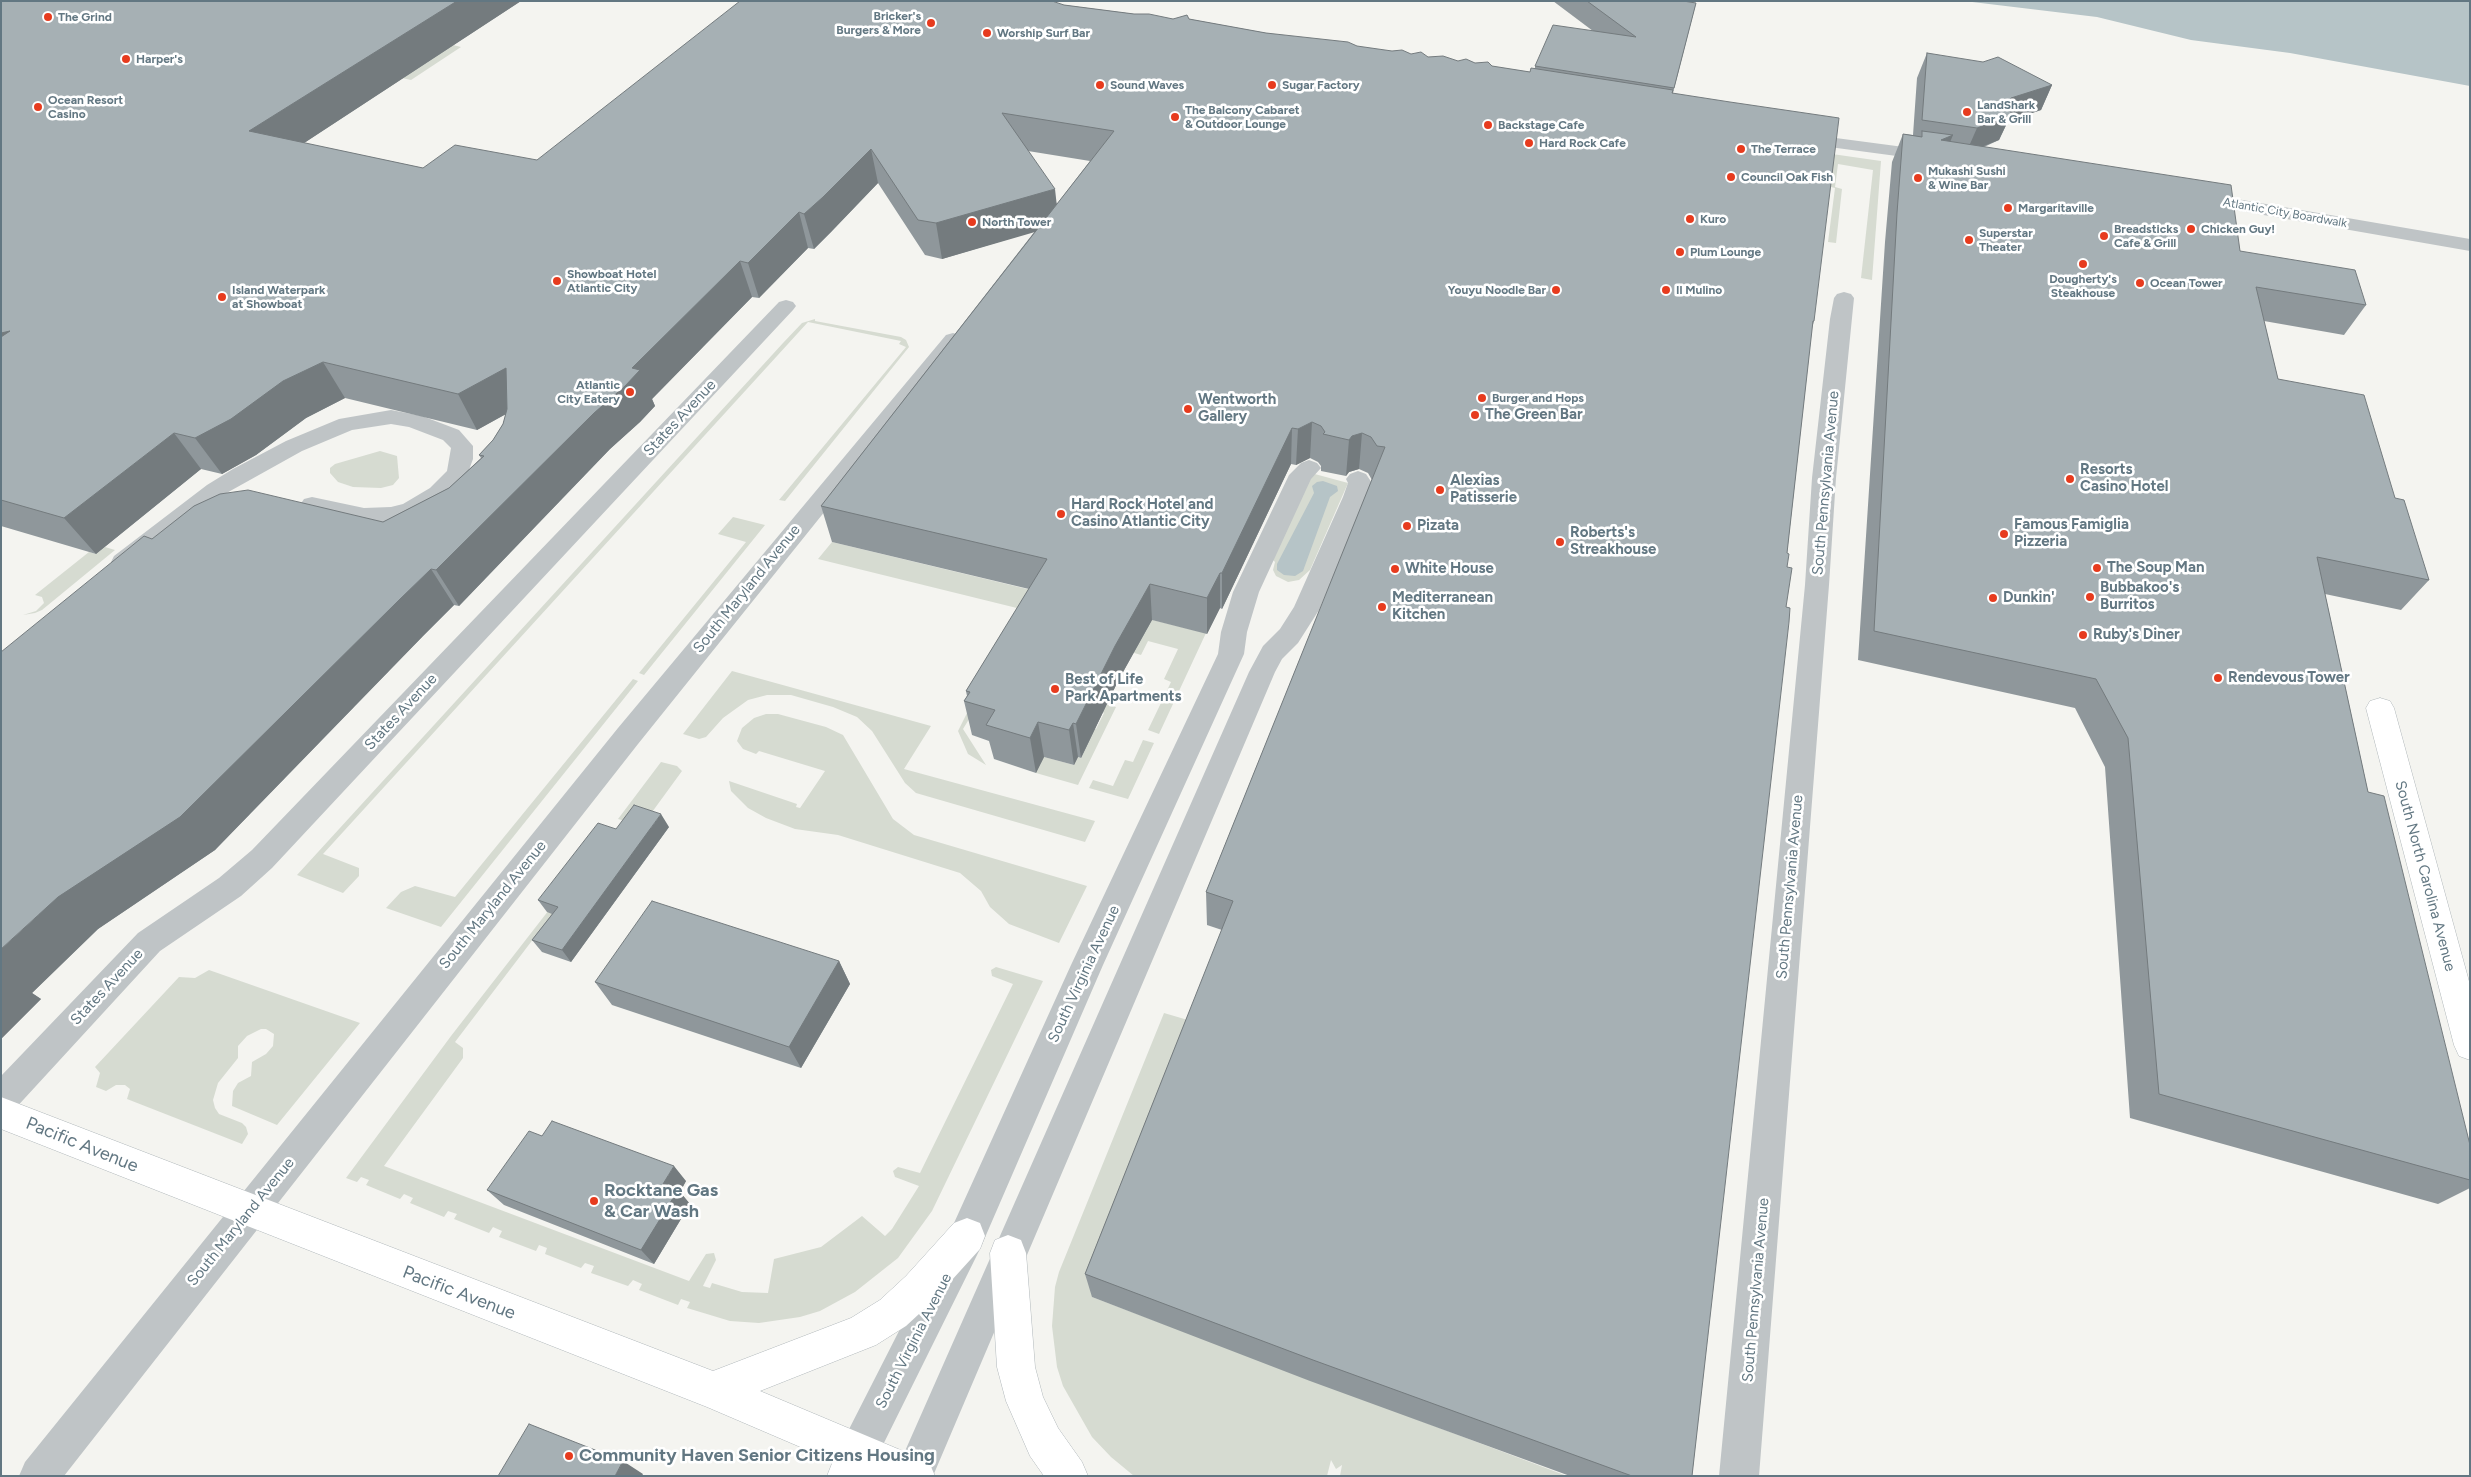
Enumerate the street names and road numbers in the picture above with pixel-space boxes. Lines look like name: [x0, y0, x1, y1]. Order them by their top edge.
street label: Atlantic City Boardwalk: [2222, 195, 2348, 231]
street label: States Avenue: [640, 376, 720, 460]
street label: South Pennsylvania Avenue: [1809, 390, 1843, 576]
street label: South Maryland Avenue: [690, 521, 804, 657]
street label: States Avenue: [361, 670, 441, 754]
street label: South North Carolina Avenue: [2391, 779, 2459, 973]
street label: South Pennsylvania Avenue: [1773, 794, 1807, 980]
street label: South Maryland Avenue: [436, 837, 550, 973]
street label: South Virginia Avenue: [1044, 903, 1124, 1045]
street label: States Avenue: [67, 945, 147, 1029]
street label: Pacific Avenue: [23, 1113, 141, 1177]
street label: South Maryland Avenue: [184, 1154, 298, 1290]
street label: South Pennsylvania Avenue: [1739, 1197, 1773, 1383]
street label: Pacific Avenue: [399, 1262, 519, 1324]
street label: South Virginia Avenue: [872, 1270, 956, 1412]

